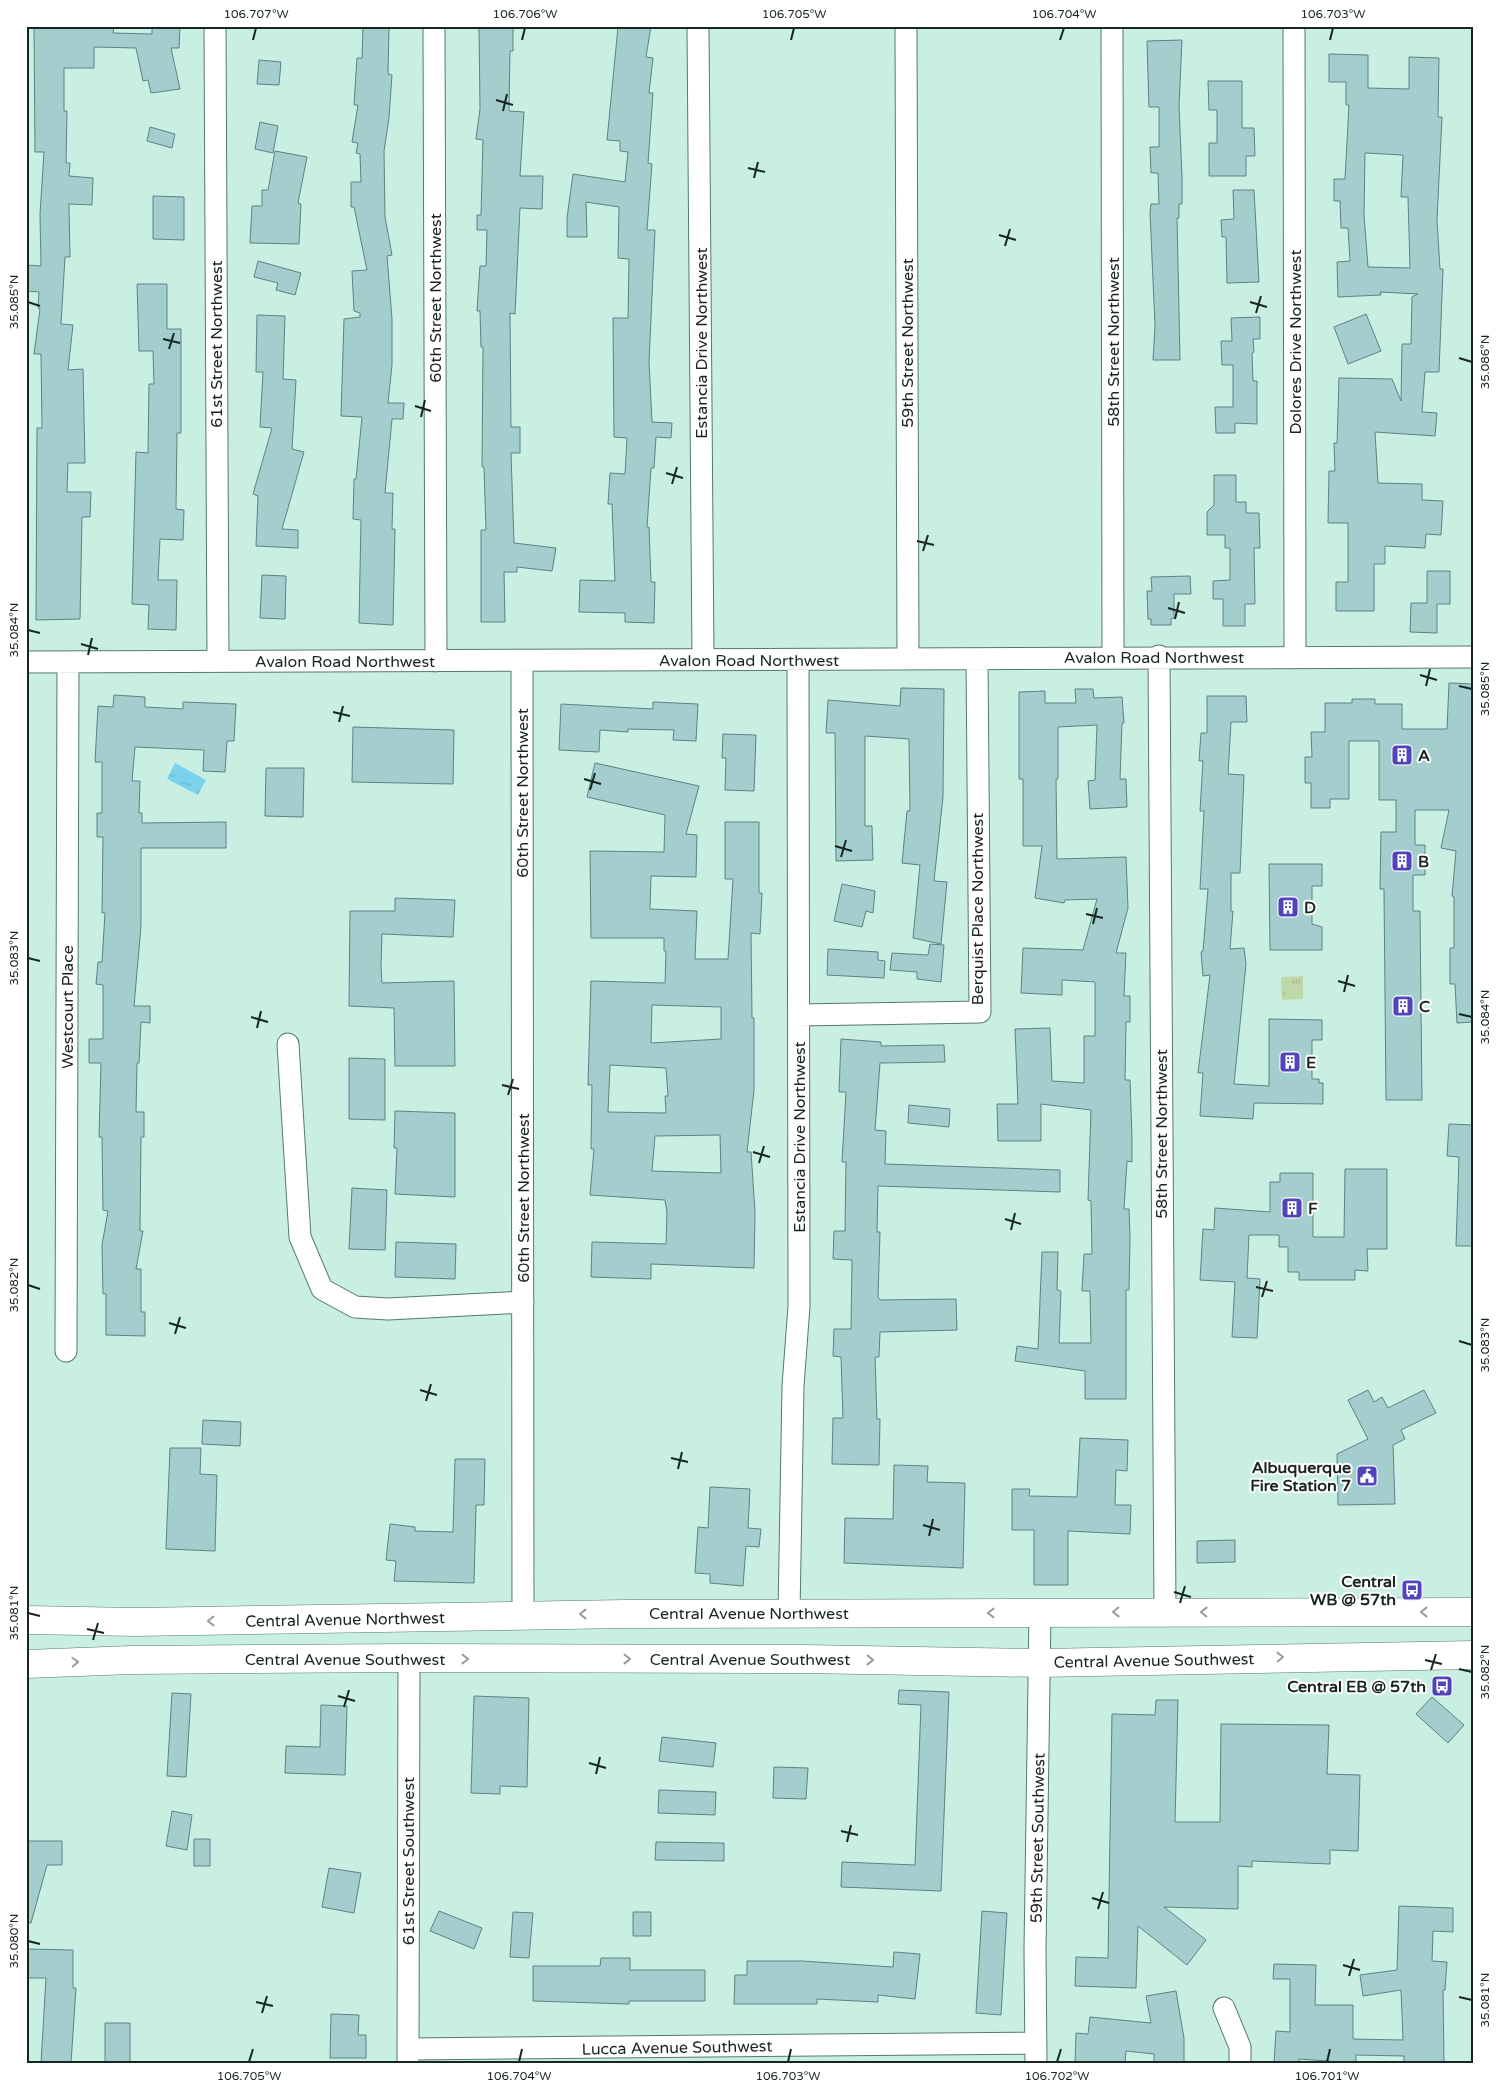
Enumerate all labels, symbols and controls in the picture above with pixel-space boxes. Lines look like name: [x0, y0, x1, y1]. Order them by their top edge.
text: 106.707°W: [223, 7, 289, 21]
text: 106.706°W: [493, 7, 557, 21]
text: 106.705°W: [762, 7, 826, 21]
text: 106.704°W: [1032, 7, 1096, 21]
text: 106.703°W: [1301, 7, 1365, 21]
street label: 60th Street Northwest: [426, 213, 446, 383]
street label: Estancia Drive Northwest: [692, 247, 712, 439]
street label: Dolores Drive Northwest: [1286, 249, 1306, 435]
street label: 58th Street Northwest: [1104, 257, 1124, 427]
street label: 59th Street Northwest: [898, 258, 918, 428]
street label: 61st Street Northwest: [207, 260, 227, 428]
text: 35.085°N: [7, 275, 21, 329]
text: 35.086°N: [1478, 335, 1492, 389]
text: 35.084°N: [7, 603, 21, 657]
street label: Avalon Road Northwest: [1064, 648, 1244, 668]
street label: Avalon Road Northwest: [659, 651, 839, 671]
street label: Avalon Road Northwest: [255, 652, 435, 672]
text: 35.085°N: [1478, 662, 1492, 716]
street label: 60th Street Northwest: [513, 708, 533, 878]
building icon: A: [1390, 743, 1414, 767]
place label: A: [1418, 746, 1430, 766]
street label: Berquist Place Northwest: [968, 813, 988, 1005]
building icon: B: [1390, 849, 1414, 873]
place label: B: [1418, 852, 1429, 872]
building icon: D: [1276, 895, 1300, 919]
place label: D: [1304, 898, 1316, 918]
text: 35.083°N: [7, 931, 21, 985]
street label: Westcourt Place: [58, 945, 78, 1069]
text: 35.084°N: [1478, 990, 1492, 1044]
building icon: C: [1391, 994, 1415, 1018]
place label: C: [1419, 997, 1430, 1017]
street label: Estancia Drive Northwest: [790, 1041, 810, 1233]
street label: 58th Street Northwest: [1152, 1049, 1172, 1219]
building icon: E: [1278, 1050, 1302, 1074]
place label: E: [1306, 1053, 1316, 1073]
street label: 60th Street Northwest: [514, 1113, 534, 1283]
building icon: F: [1280, 1196, 1304, 1220]
place label: F: [1308, 1199, 1318, 1219]
text: 35.082°N: [7, 1258, 21, 1312]
text: 35.083°N: [1478, 1318, 1492, 1372]
place label: Albuquerque Fire Station 7: [1250, 1458, 1351, 1496]
public building icon: Albuquerque Fire Station 7: [1355, 1464, 1379, 1488]
place label: Central WB @ 57th: [1310, 1572, 1396, 1610]
bus stop icon: Central WB @ 57th: [1400, 1578, 1424, 1602]
text: 35.081°N: [7, 1586, 21, 1640]
street label: Central Avenue Northwest: [649, 1604, 849, 1624]
one-way arrow: [1112, 1607, 1120, 1617]
one-way arrow: [1200, 1607, 1208, 1617]
one-way arrow: [1420, 1607, 1428, 1617]
street label: Central Avenue Northwest: [245, 1608, 445, 1632]
one-way arrow: [987, 1608, 994, 1618]
one-way arrow: [579, 1609, 586, 1619]
one-way arrow: [207, 1616, 215, 1626]
text: 35.082°N: [1478, 1645, 1492, 1699]
street label: Central Avenue Southwest: [1054, 1649, 1255, 1673]
street label: Central Avenue Southwest: [245, 1650, 445, 1670]
street label: Central Avenue Southwest: [650, 1650, 850, 1670]
one-way arrow: [1277, 1652, 1285, 1662]
one-way arrow: [462, 1654, 469, 1664]
one-way arrow: [624, 1654, 632, 1664]
one-way arrow: [866, 1655, 874, 1666]
one-way arrow: [71, 1657, 79, 1668]
bus stop icon: Central EB @ 57th: [1430, 1674, 1454, 1698]
place label: Central EB @ 57th: [1287, 1677, 1426, 1697]
street label: 59th Street Southwest: [1027, 1753, 1049, 1923]
street label: 61st Street Southwest: [399, 1777, 419, 1945]
text: 35.080°N: [7, 1914, 21, 1968]
text: 35.081°N: [1478, 1973, 1492, 2027]
street label: Lucca Avenue Southwest: [581, 2036, 773, 2060]
text: 106.705°W: [217, 2069, 281, 2083]
text: 106.704°W: [487, 2069, 551, 2083]
text: 106.703°W: [756, 2069, 820, 2083]
text: 106.702°W: [1025, 2069, 1089, 2083]
text: 106.701°W: [1295, 2069, 1359, 2083]

